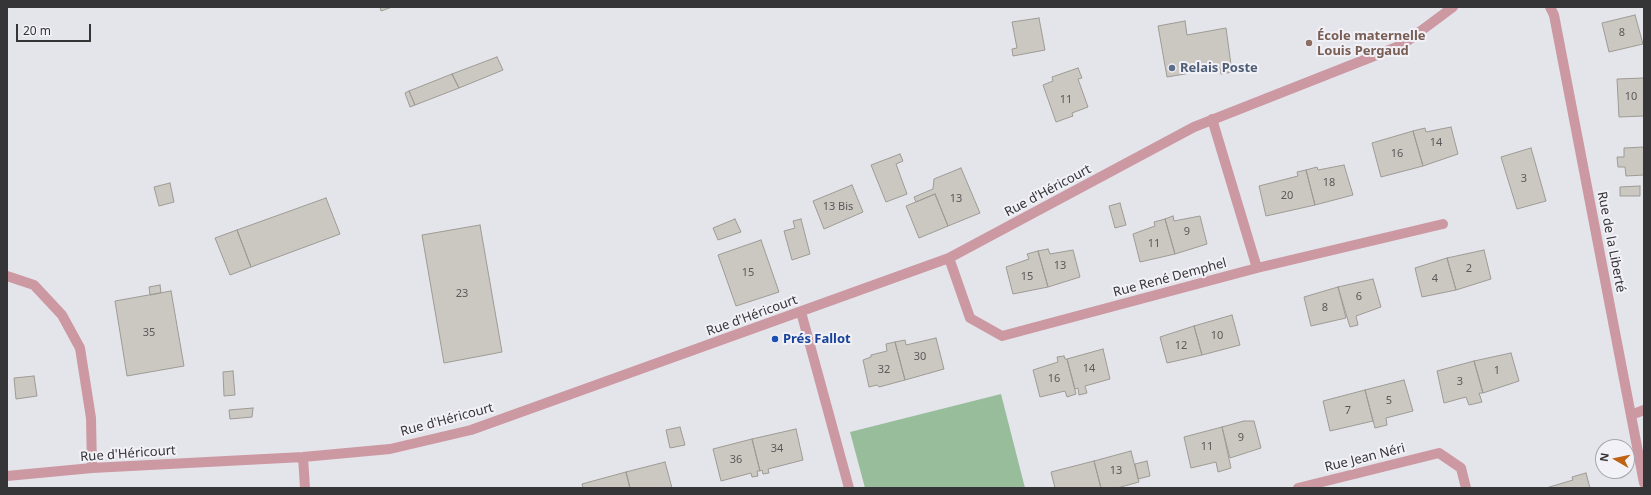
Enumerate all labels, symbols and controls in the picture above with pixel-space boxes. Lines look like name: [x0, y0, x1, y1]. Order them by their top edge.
scale bar: [18, 16, 93, 42]
text: 20 m: [23, 22, 51, 39]
house number: 8: [1619, 26, 1625, 40]
place label: École maternelle Louis Pergaud: [1317, 28, 1426, 59]
marker: École maternelle Louis Pergaud: [1304, 38, 1314, 48]
place label: Relais Poste: [1180, 60, 1258, 76]
marker: Relais Poste: [1167, 63, 1177, 73]
house number: 10: [1625, 90, 1637, 104]
house number: 11: [1060, 93, 1072, 107]
house number: 14: [1430, 136, 1442, 150]
house number: 16: [1391, 147, 1403, 161]
street label: Rue d'Héricourt: [1002, 162, 1094, 220]
house number: 3: [1521, 172, 1527, 186]
house number: 18: [1323, 176, 1335, 190]
house number: 20: [1281, 189, 1293, 203]
street label: Rue de la Liberté: [1594, 190, 1628, 294]
house number: 13: [950, 192, 962, 206]
house number: 13 Bis: [823, 200, 853, 214]
house number: 9: [1184, 225, 1190, 239]
house number: 11: [1148, 237, 1160, 251]
street label: Rue René Demphel: [1112, 255, 1228, 301]
house number: 13: [1054, 259, 1066, 273]
house number: 2: [1466, 262, 1472, 276]
house number: 15: [742, 266, 754, 280]
house number: 15: [1021, 270, 1033, 284]
house number: 4: [1432, 272, 1438, 286]
house number: 23: [456, 287, 468, 301]
house number: 6: [1356, 290, 1362, 304]
street label: Rue d'Héricourt: [704, 292, 800, 340]
house number: 8: [1322, 301, 1328, 315]
house number: 35: [143, 326, 155, 340]
house number: 10: [1211, 329, 1223, 343]
place label: Prés Fallot: [783, 331, 851, 347]
marker: Prés Fallot: [770, 334, 780, 344]
house number: 12: [1175, 339, 1187, 353]
house number: 30: [914, 350, 926, 364]
house number: 14: [1083, 362, 1095, 376]
house number: 32: [878, 363, 890, 377]
house number: 1: [1494, 364, 1500, 378]
house number: 16: [1048, 372, 1060, 386]
house number: 3: [1457, 375, 1463, 389]
house number: 5: [1386, 394, 1392, 408]
street label: Rue d'Héricourt: [399, 400, 495, 440]
house number: 7: [1345, 404, 1351, 418]
house number: 9: [1238, 431, 1244, 445]
north arrow: [1595, 439, 1635, 479]
house number: 11: [1201, 440, 1213, 454]
street label: Rue Jean Néri: [1323, 440, 1407, 476]
house number: 34: [771, 442, 783, 456]
street label: Rue d'Héricourt: [80, 443, 176, 465]
text: N: [1596, 452, 1612, 463]
house number: 36: [730, 453, 742, 467]
house number: 13: [1110, 464, 1122, 478]

